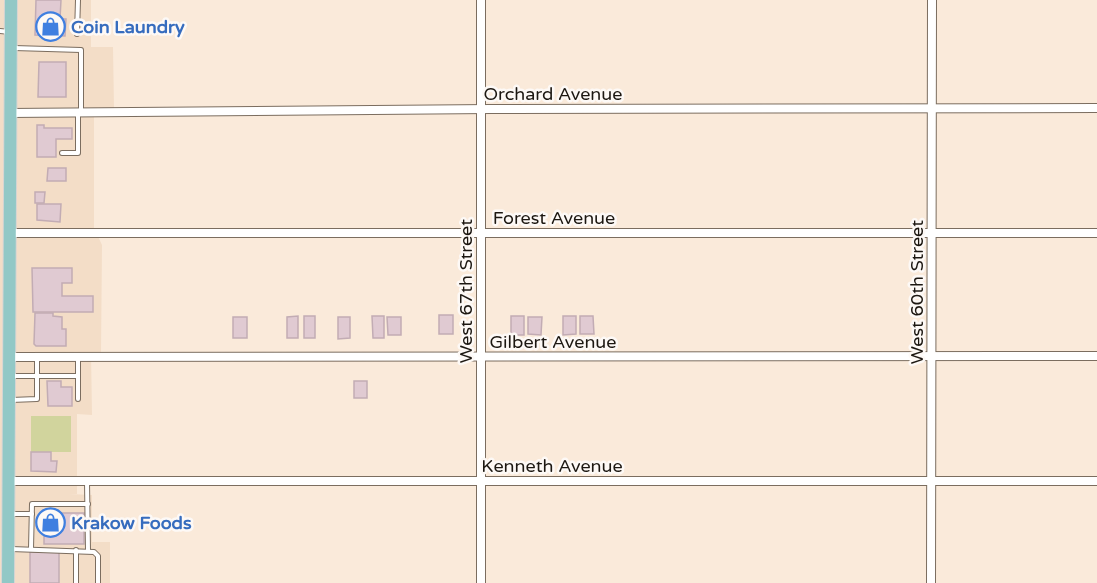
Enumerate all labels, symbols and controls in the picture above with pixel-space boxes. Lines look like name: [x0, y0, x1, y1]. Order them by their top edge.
shop icon: Coin Laundry: [34, 11, 66, 43]
place label: Coin Laundry: [71, 16, 185, 38]
street label: Orchard Avenue: [484, 83, 622, 105]
street label: Forest Avenue: [493, 207, 615, 229]
street label: West 67th Street: [455, 219, 477, 363]
street label: West 60th Street: [906, 220, 928, 364]
street label: Gilbert Avenue: [489, 331, 617, 353]
street label: Kenneth Avenue: [481, 455, 623, 477]
shop icon: Krakow Foods: [34, 507, 66, 539]
place label: Krakow Foods: [71, 512, 192, 534]

